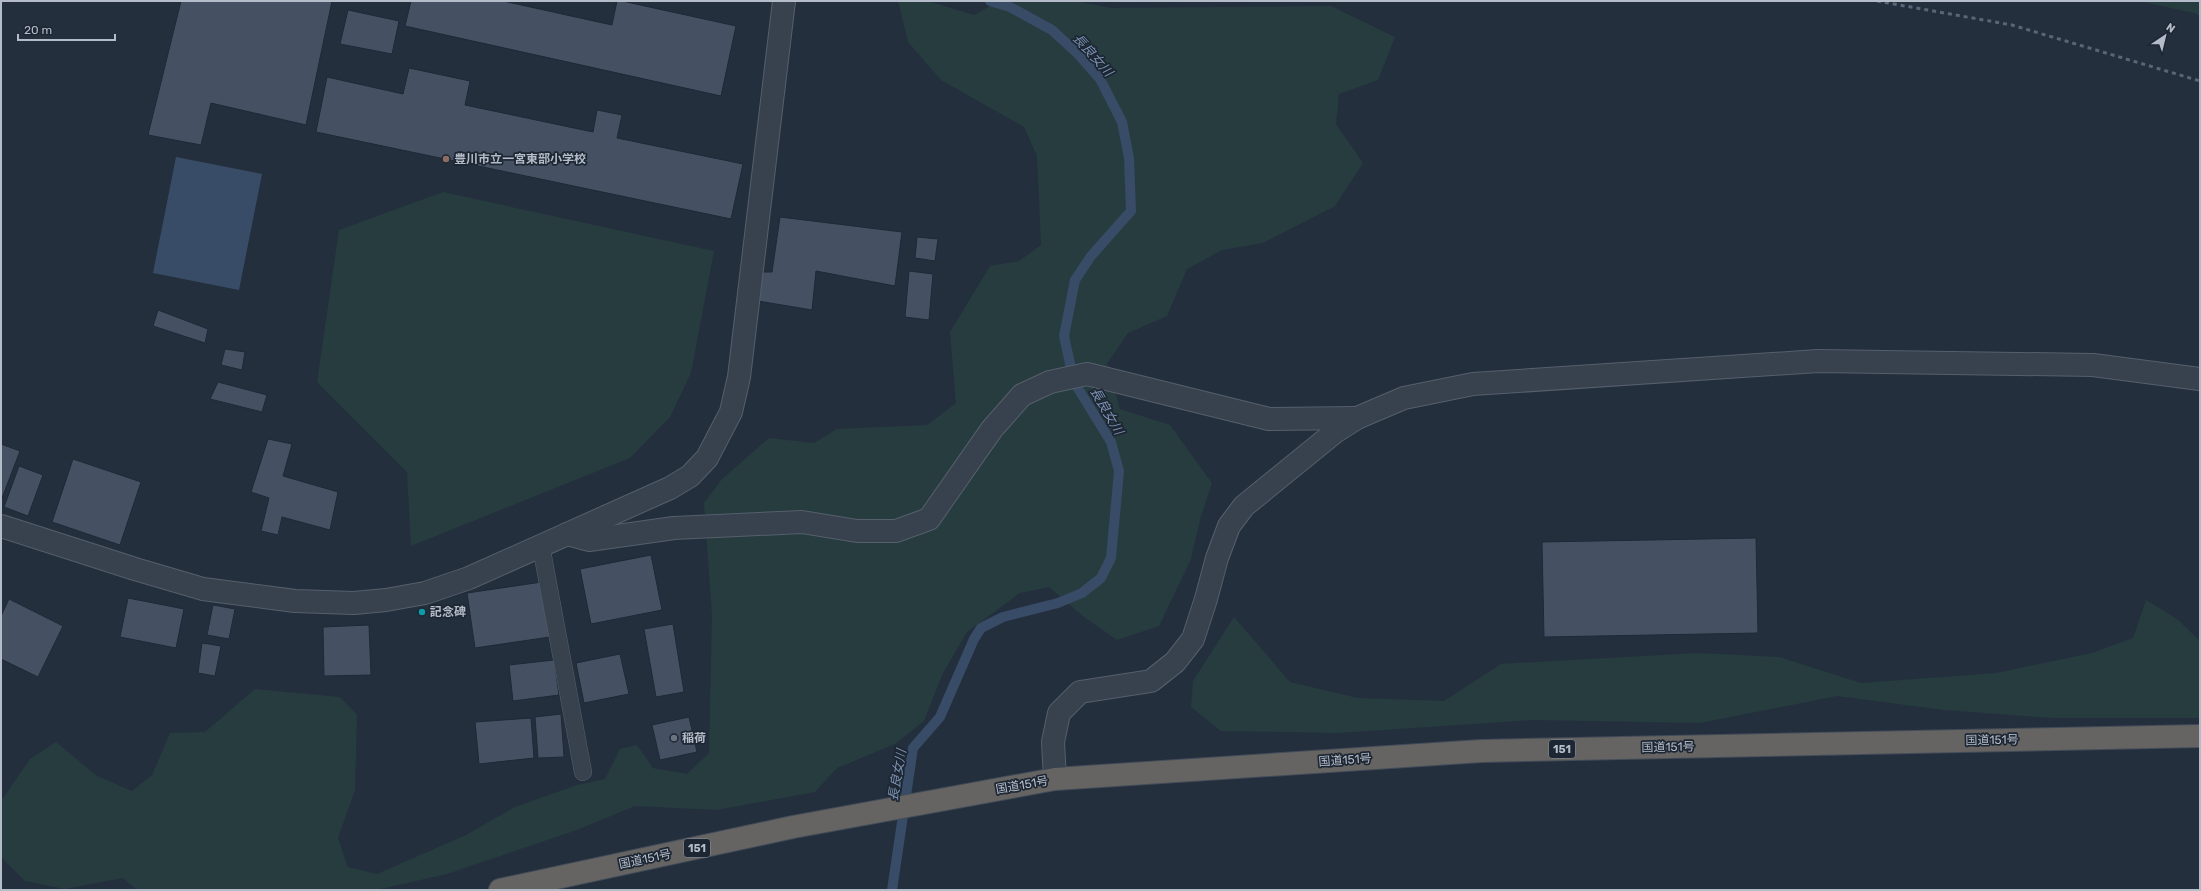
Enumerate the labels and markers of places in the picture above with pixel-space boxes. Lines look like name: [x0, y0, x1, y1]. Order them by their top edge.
place label: 豊川市立一宮東部小学校: [454, 152, 586, 166]
marker: 豊川市立一宮東部小学校: [441, 154, 451, 164]
place label: 記念碑: [430, 605, 466, 619]
marker: 記念碑: [417, 607, 427, 617]
place label: 稲荷: [682, 731, 706, 745]
marker: 稲荷: [669, 733, 679, 743]

